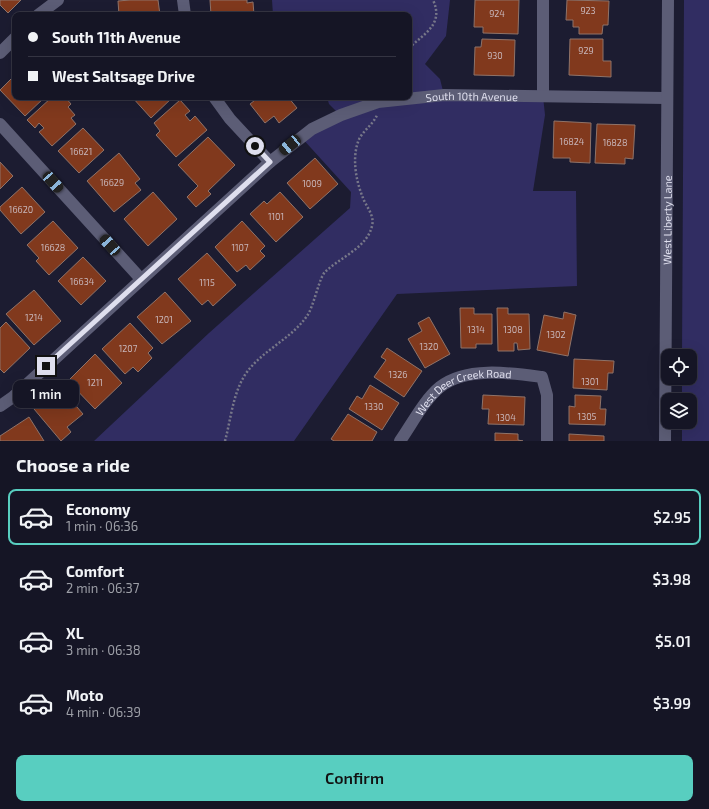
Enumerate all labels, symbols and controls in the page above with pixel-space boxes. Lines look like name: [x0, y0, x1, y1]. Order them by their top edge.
house number: 923: [580, 5, 596, 16]
house number: 924: [489, 8, 505, 19]
text: South 11th Avenue: [52, 28, 181, 46]
house number: 929: [578, 45, 594, 56]
house number: 930: [487, 50, 503, 61]
text: West Saltsage Drive: [52, 67, 195, 85]
street label: South 10th Avenue: [425, 89, 518, 103]
car: [277, 133, 303, 157]
house number: 16824: [560, 136, 585, 147]
route start: [246, 137, 264, 155]
house number: 16828: [603, 137, 627, 148]
house number: 16621: [70, 146, 92, 157]
car: [41, 169, 65, 195]
street label: West Liberty Lane: [660, 175, 673, 265]
house number: 16629: [100, 177, 124, 188]
house number: 1009: [302, 178, 322, 189]
house number: 16620: [9, 204, 33, 215]
house number: 1101: [268, 211, 284, 222]
car: [98, 232, 122, 258]
house number: 16628: [41, 242, 65, 253]
house number: 1107: [231, 242, 249, 253]
house number: 16634: [70, 276, 95, 287]
house number: 1115: [199, 277, 215, 288]
house number: 1214: [25, 312, 43, 323]
house number: 1201: [155, 314, 173, 325]
house number: 1314: [467, 324, 485, 335]
house number: 1308: [503, 324, 523, 335]
house number: 1302: [546, 329, 566, 340]
house number: 1320: [419, 341, 439, 352]
house number: 1207: [119, 343, 138, 354]
map controls: [661, 349, 697, 429]
button: locate: [661, 349, 697, 385]
route end: [37, 357, 55, 375]
street label: West Deer Creek Road: [412, 366, 512, 418]
house number: 1326: [389, 369, 407, 380]
house number: 1301: [581, 376, 599, 387]
house number: 1211: [87, 377, 103, 388]
callout: 1 min: [13, 380, 79, 408]
text: 1 min: [31, 386, 61, 402]
button: layers: [661, 393, 697, 429]
house number: 1330: [364, 401, 384, 412]
house number: 1305: [578, 411, 597, 422]
house number: 1304: [496, 412, 516, 423]
text: Choose a ride: [16, 454, 130, 476]
icon: car: [18, 499, 54, 535]
text: Economy: [66, 500, 131, 518]
text: $2.95: [653, 508, 691, 526]
text: 1 min · 06:36: [66, 518, 138, 534]
icon: car: [18, 561, 54, 597]
text: Comfort: [66, 562, 124, 580]
text: $3.98: [652, 570, 691, 588]
text: 2 min · 06:37: [66, 580, 139, 596]
icon: car: [18, 623, 54, 659]
text: XL: [66, 624, 84, 642]
text: $5.01: [655, 632, 691, 650]
text: 3 min · 06:38: [66, 642, 141, 658]
icon: car: [18, 685, 54, 721]
text: Moto: [66, 686, 104, 704]
text: $3.99: [653, 694, 691, 712]
text: 4 min · 06:39: [66, 704, 141, 720]
button: Confirm: [16, 755, 693, 801]

